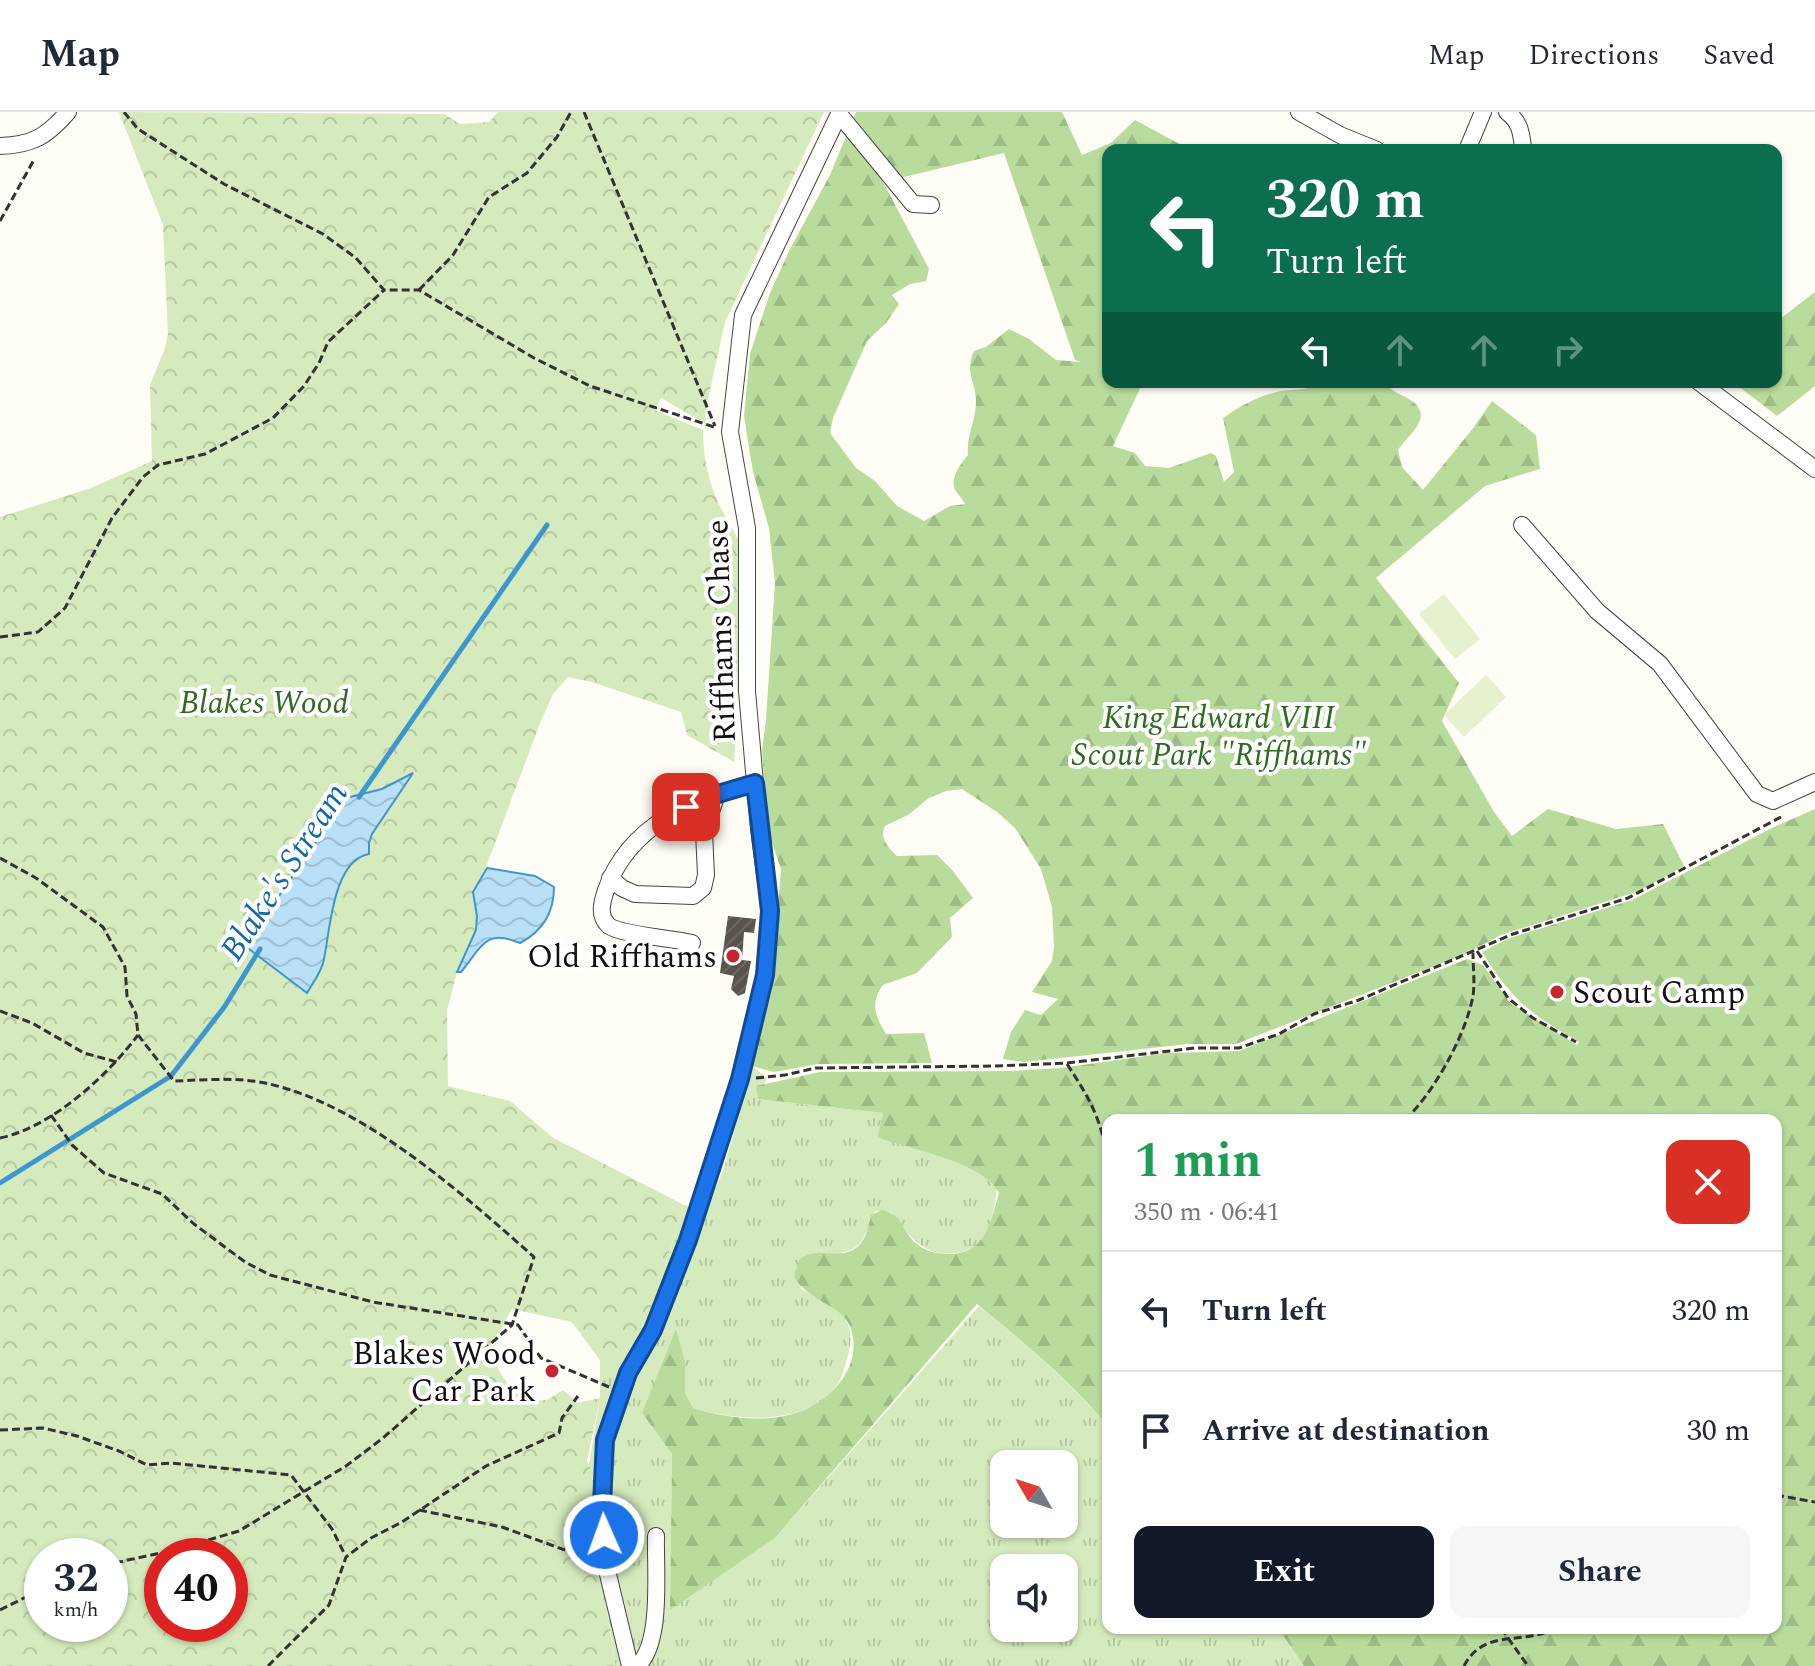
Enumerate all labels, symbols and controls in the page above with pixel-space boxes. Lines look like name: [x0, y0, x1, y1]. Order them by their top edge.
text: Map: [40, 26, 120, 84]
text: Map: [1428, 34, 1485, 77]
text: Directions: [1529, 34, 1659, 77]
text: Saved: [1703, 34, 1775, 77]
text: 320 m: [1266, 158, 1425, 243]
icon: left: [1134, 176, 1238, 280]
text: Turn left: [1266, 235, 1407, 290]
icon: left: [1294, 328, 1338, 372]
icon: ahead: [1378, 328, 1422, 372]
icon: ahead: [1462, 328, 1506, 372]
icon: right: [1546, 328, 1590, 372]
street label: Riffhams Chase: [693, 519, 750, 743]
park label: Blakes Wood: [179, 679, 349, 728]
park label: King Edward VIII Scout Park "Riffhams": [1072, 694, 1367, 780]
water label: Blake's Stream: [207, 772, 362, 972]
pin: [652, 773, 720, 841]
icon: arrive: [664, 785, 708, 829]
place label: Old Riffhams: [527, 933, 717, 982]
marker: Old Riffhams: [724, 947, 742, 965]
place label: Scout Camp: [1573, 969, 1745, 1018]
marker: Scout Camp: [1548, 983, 1566, 1001]
text: 1 min: [1134, 1125, 1262, 1198]
button: close: [1666, 1140, 1750, 1224]
text: 350 m · 06:41: [1134, 1192, 1280, 1232]
text: Turn left: [1202, 1288, 1327, 1334]
text: 320 m: [1672, 1288, 1750, 1334]
icon: left: [1134, 1289, 1178, 1333]
place label: Blakes Wood Car Park: [352, 1330, 536, 1416]
marker: Blakes Wood Car Park: [543, 1362, 561, 1380]
text: Arrive at destination: [1202, 1408, 1489, 1454]
text: 30 m: [1687, 1408, 1750, 1454]
icon: arrive: [1134, 1409, 1178, 1453]
north arrow: [990, 1450, 1078, 1538]
map controls: [990, 1450, 1078, 1642]
position arrow: [562, 1493, 646, 1577]
button: Exit: [1134, 1526, 1434, 1618]
button: Share: [1450, 1526, 1750, 1618]
speed limit sign: 40: [144, 1538, 248, 1642]
text: 32: [54, 1549, 98, 1610]
button: sound: [990, 1554, 1078, 1642]
text: km/h: [54, 1595, 99, 1625]

